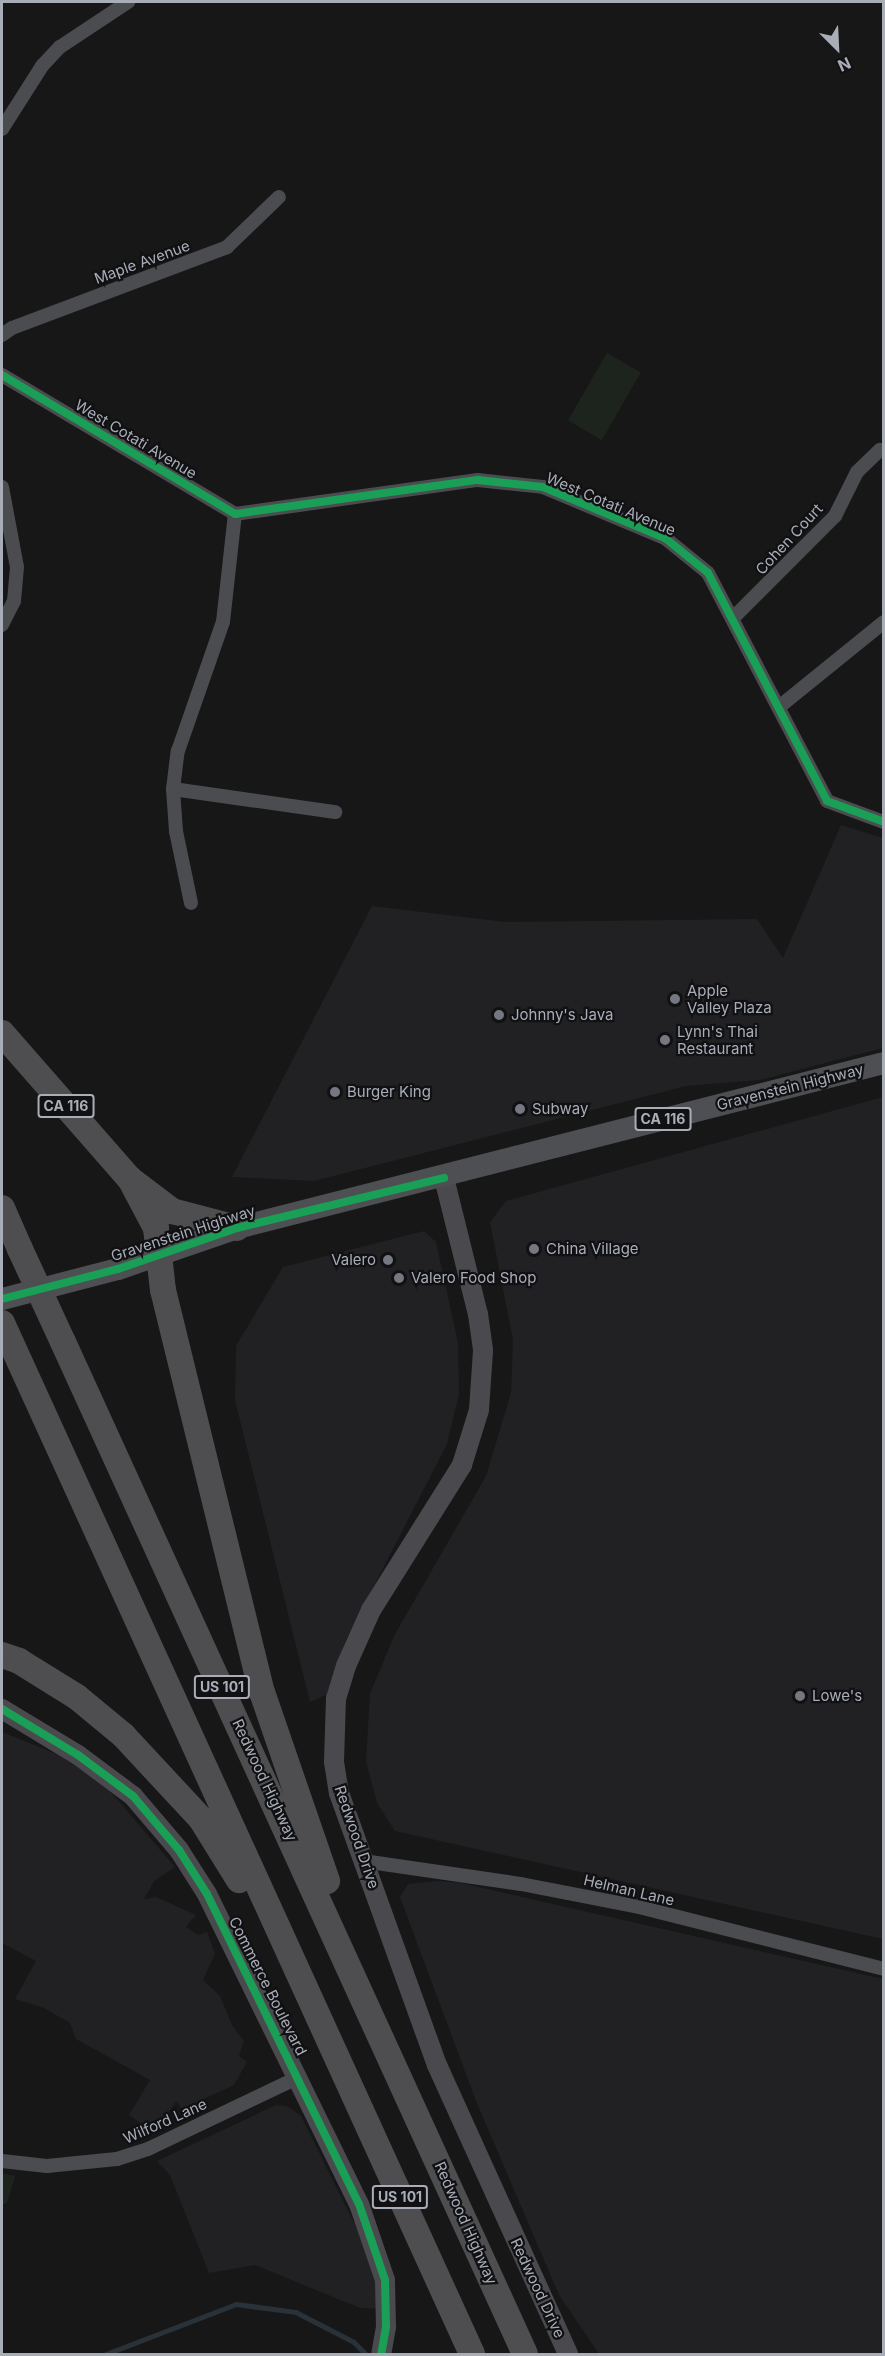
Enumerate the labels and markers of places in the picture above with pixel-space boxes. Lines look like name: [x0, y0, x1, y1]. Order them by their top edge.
place label: Apple Valley Plaza: [687, 981, 772, 1016]
marker: Apple Valley Plaza: [668, 992, 682, 1006]
place label: Johnny's Java: [511, 1006, 614, 1024]
marker: Johnny's Java: [492, 1008, 506, 1022]
place label: Lynn's Thai Restaurant: [677, 1022, 758, 1057]
marker: Lynn's Thai Restaurant: [658, 1033, 672, 1047]
place label: Burger King: [347, 1083, 431, 1101]
marker: Burger King: [328, 1085, 342, 1099]
place label: Subway: [532, 1100, 588, 1118]
marker: Subway: [513, 1102, 527, 1116]
place label: China Village: [546, 1240, 639, 1258]
marker: China Village: [527, 1242, 541, 1256]
place label: Valero: [331, 1251, 376, 1269]
marker: Valero: [381, 1253, 395, 1267]
place label: Valero Food Shop: [411, 1269, 536, 1287]
marker: Valero Food Shop: [392, 1271, 406, 1285]
place label: Lowe's: [812, 1687, 862, 1705]
marker: Lowe's: [793, 1689, 807, 1703]

